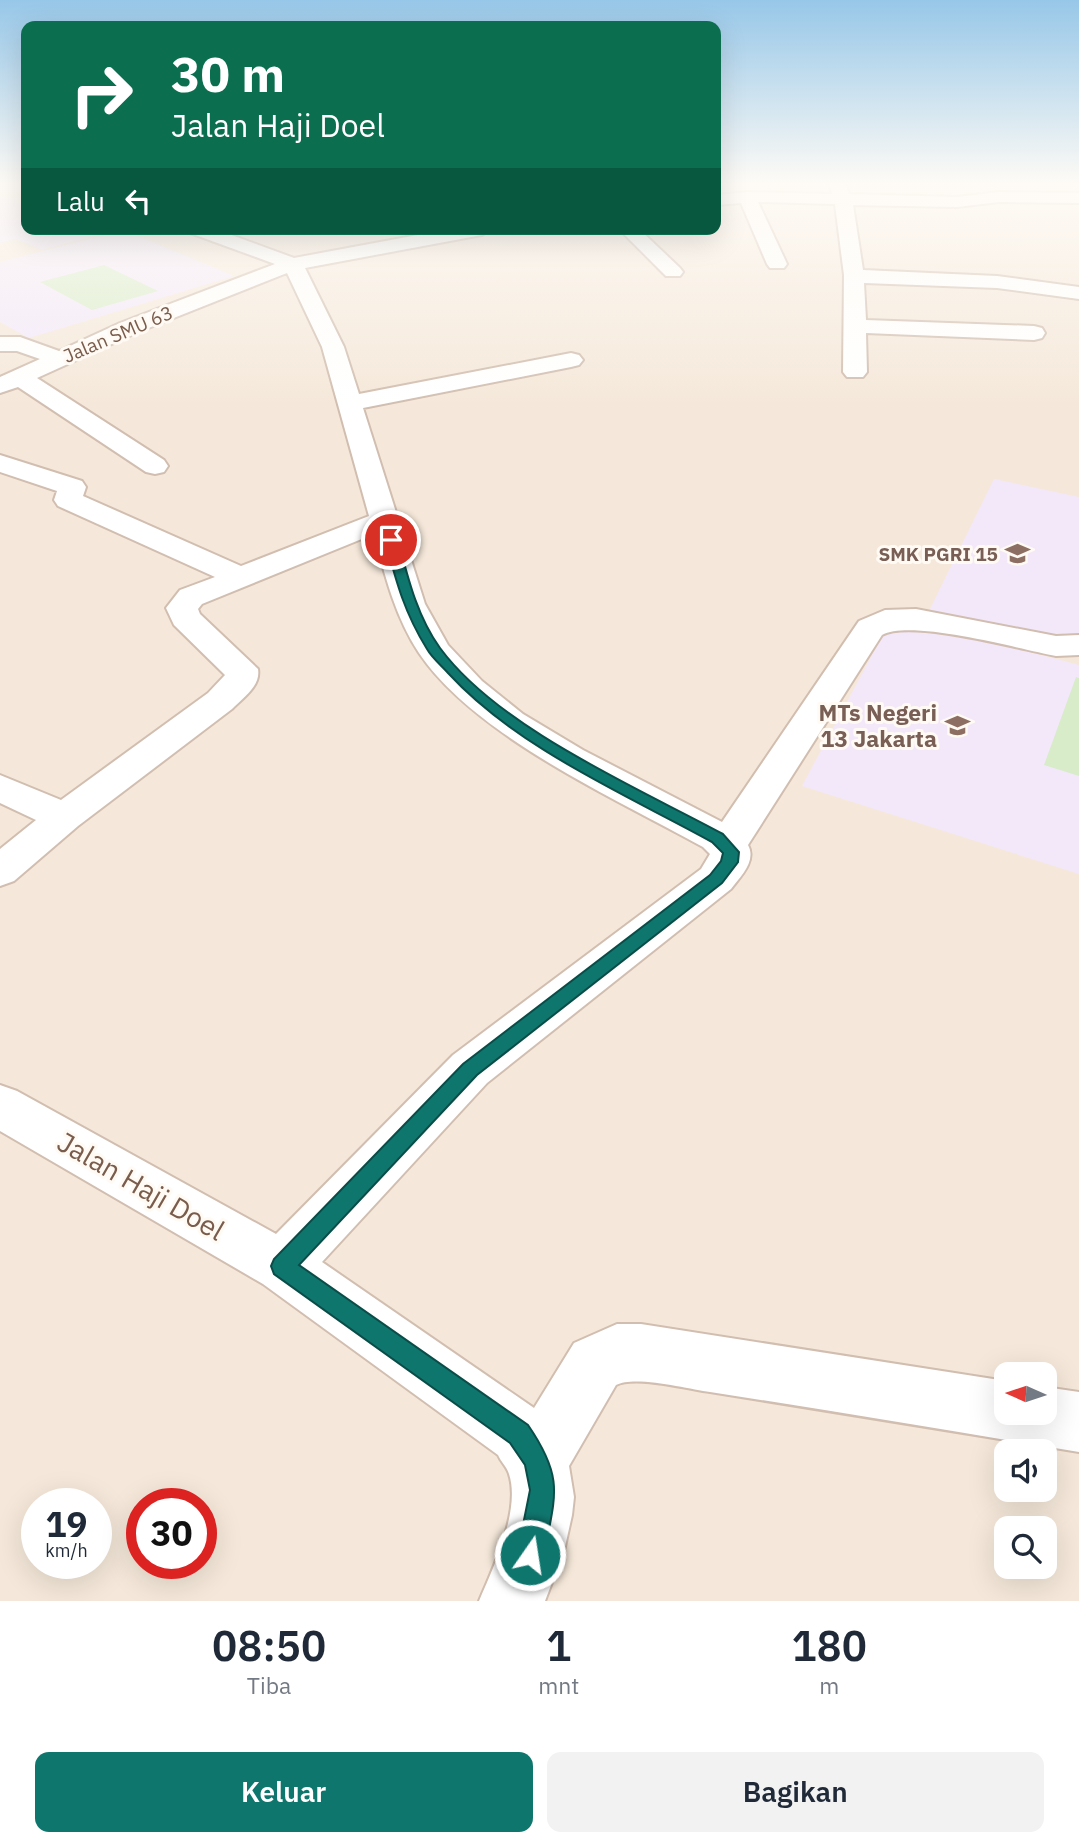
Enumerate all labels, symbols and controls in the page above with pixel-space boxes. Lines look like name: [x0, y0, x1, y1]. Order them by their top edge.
text: 30 m: [171, 42, 285, 105]
icon: right: [56, 49, 147, 140]
text: Jalan Haji Doel: [171, 104, 385, 146]
icon: left: [119, 182, 157, 220]
text: Lalu: [56, 184, 105, 218]
street label: Jalan SMU 63: [59, 300, 177, 368]
pin: [361, 510, 421, 570]
icon: arrive: [372, 521, 410, 559]
school or university icon: SMK PGRI 15: [1004, 540, 1032, 568]
place label: SMK PGRI 15: [878, 542, 998, 566]
place label: MTs Negeri 13 Jakarta: [818, 697, 937, 753]
school or university icon: MTs Negeri 13 Jakarta: [943, 712, 971, 740]
street label: Jalan Haji Doel: [51, 1123, 232, 1248]
north arrow: [994, 1362, 1057, 1424]
map controls: [994, 1362, 1057, 1579]
button: sound: [994, 1439, 1057, 1502]
speed limit sign: 30: [126, 1488, 217, 1579]
text: 19: [45, 1501, 88, 1547]
button: search: [994, 1516, 1057, 1579]
position arrow: [493, 1518, 567, 1592]
text: km/h: [45, 1539, 88, 1562]
text: 08:50: [212, 1618, 326, 1673]
text: 1: [546, 1618, 571, 1673]
text: 180: [791, 1618, 867, 1673]
text: Tiba: [247, 1670, 291, 1700]
text: mnt: [538, 1670, 579, 1700]
text: m: [819, 1670, 839, 1700]
button: Keluar: [35, 1752, 533, 1832]
button: Bagikan: [547, 1752, 1044, 1832]

